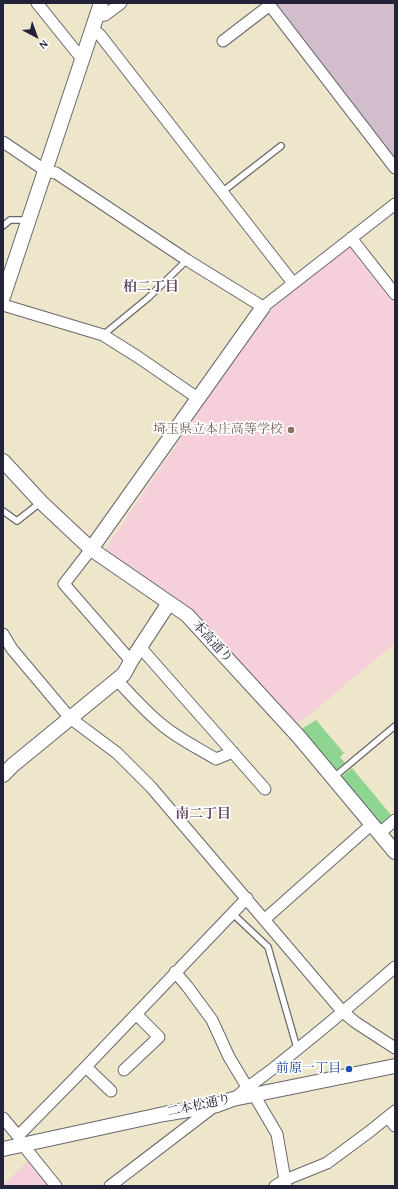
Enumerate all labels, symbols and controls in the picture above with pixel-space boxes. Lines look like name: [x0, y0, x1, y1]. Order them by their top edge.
north arrow: [16, 16, 56, 56]
text: N: [36, 37, 52, 54]
district label: 柏二丁目: [123, 279, 179, 295]
place label: 埼玉県立本庄高等学校: [153, 422, 283, 438]
marker: 埼玉県立本庄高等学校: [286, 425, 296, 435]
street label: 本高通り: [189, 618, 235, 666]
district label: 南二丁目: [175, 806, 231, 822]
place label: 前原一丁目: [276, 1061, 341, 1077]
marker: 前原一丁目: [344, 1064, 354, 1074]
street label: 二本松通り: [166, 1092, 232, 1120]

